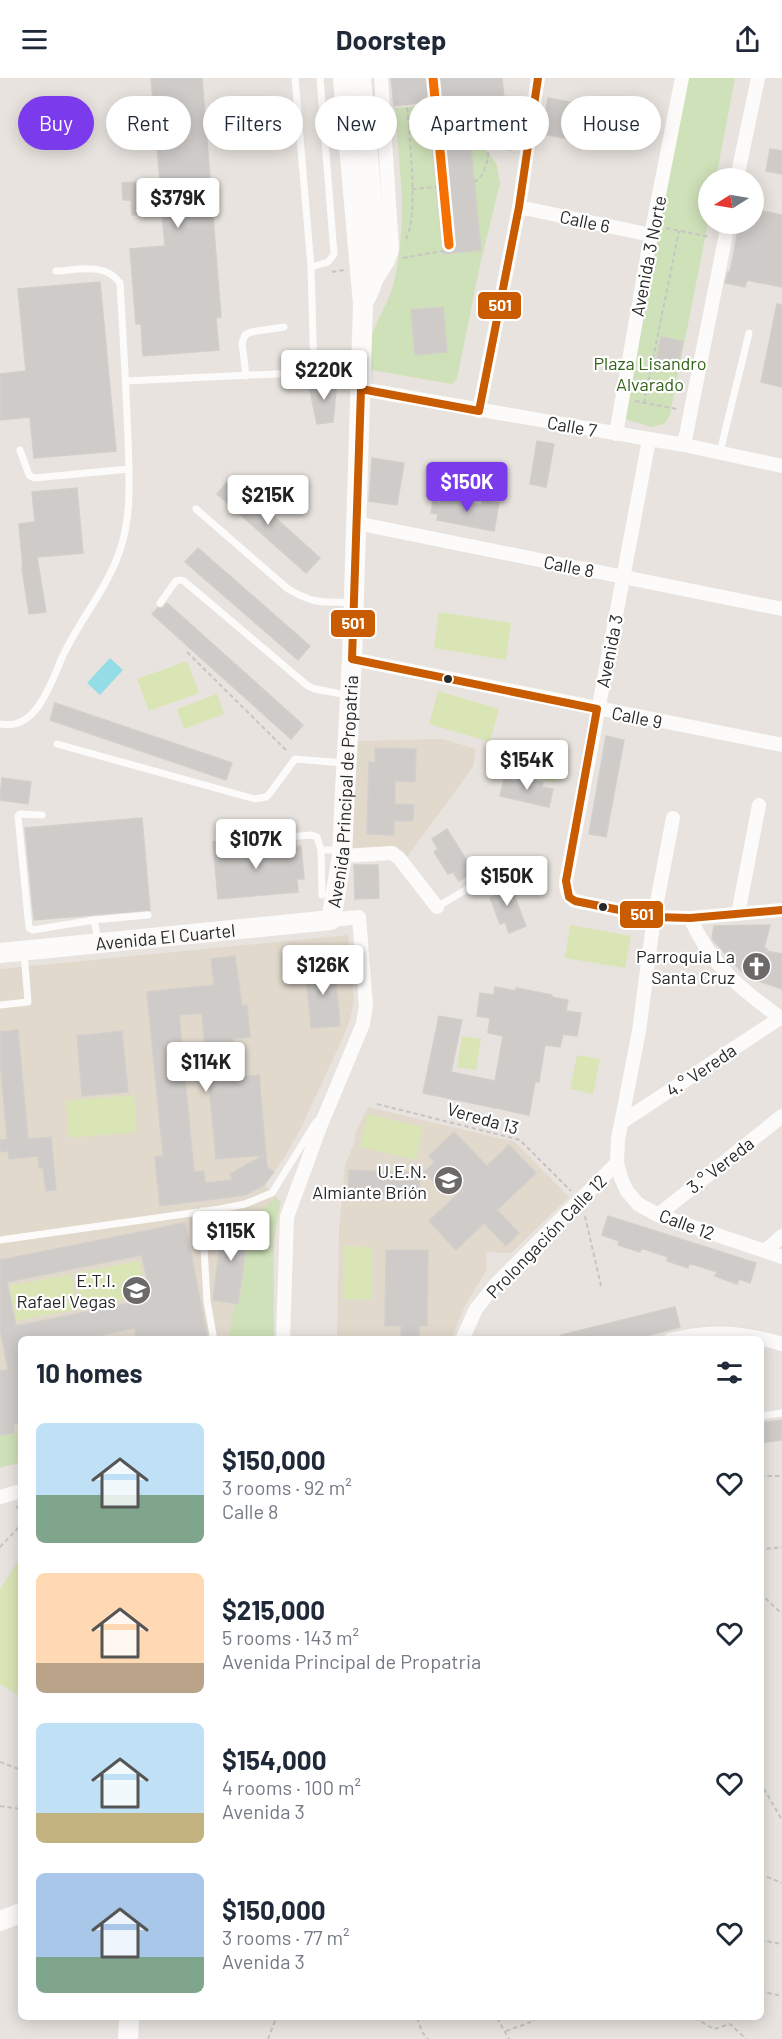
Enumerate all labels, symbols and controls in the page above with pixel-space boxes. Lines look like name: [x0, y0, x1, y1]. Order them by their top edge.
icon: menu: [18, 23, 51, 56]
text: Doorstep: [336, 23, 446, 55]
icon: share: [731, 23, 764, 56]
chip: Buy: [18, 96, 94, 150]
chip: Rent: [106, 96, 191, 150]
chip: Filters: [203, 96, 303, 150]
chip: New: [315, 96, 397, 150]
chip: Apartment: [409, 96, 549, 150]
chip: House: [561, 96, 661, 150]
north arrow: [698, 168, 764, 234]
map controls: [698, 168, 764, 234]
pin: $379K: [136, 178, 220, 229]
text: $379K: [150, 185, 206, 209]
street label: Avenida 3 Norte: [625, 194, 671, 318]
street label: Calle 6: [558, 205, 612, 237]
line badge: 501: [477, 291, 522, 320]
text: 501: [488, 295, 512, 314]
pin: $220K: [282, 350, 366, 401]
park label: Plaza Lisandro Alvarado: [593, 352, 707, 395]
text: $220K: [295, 357, 353, 381]
street label: Calle 7: [545, 411, 599, 441]
pin: $150K: [425, 462, 509, 513]
text: $150K: [440, 469, 494, 493]
pin: $215K: [226, 475, 310, 526]
text: $215K: [242, 482, 294, 506]
street label: Calle 8: [542, 550, 596, 582]
line badge: 501: [330, 609, 376, 638]
street label: Avenida 3: [591, 612, 627, 690]
text: 501: [341, 613, 365, 632]
unlabelled marker: [442, 673, 454, 685]
street label: Avenida Principal de Propatria: [322, 674, 362, 909]
street label: Calle 9: [610, 701, 664, 733]
pin: $154K: [485, 740, 569, 791]
text: $154K: [500, 747, 554, 771]
pin: $107K: [214, 819, 298, 870]
text: $107K: [230, 826, 282, 850]
pin: $150K: [465, 856, 549, 907]
text: $150K: [480, 863, 534, 887]
line badge: 501: [619, 900, 664, 929]
unlabelled marker: [597, 901, 609, 913]
text: 501: [630, 904, 654, 923]
street label: Avenida El Cuartel: [94, 919, 236, 954]
pin: $126K: [281, 945, 365, 996]
place label: Parroquia La Santa Cruz: [636, 945, 735, 988]
church icon: Parroquia La Santa Cruz: [740, 950, 772, 982]
text: $126K: [297, 952, 349, 976]
street label: 4.° Vereda: [662, 1039, 740, 1101]
pin: $114K: [164, 1042, 248, 1093]
text: $114K: [181, 1049, 231, 1073]
street label: Vereda 13: [445, 1097, 521, 1139]
street label: 3.° Vereda: [682, 1132, 758, 1198]
place label: U.E.N. Almiante Brión: [312, 1160, 427, 1203]
school or university icon: U.E.N. Almiante Brión: [432, 1165, 464, 1197]
street label: Prolongación Calle 12: [481, 1169, 611, 1303]
street label: Calle 12: [656, 1204, 718, 1244]
pin: $115K: [189, 1211, 273, 1262]
text: $115K: [206, 1218, 256, 1242]
place label: E.T.I. Rafael Vegas: [16, 1269, 116, 1312]
school or university icon: E.T.I. Rafael Vegas: [121, 1274, 153, 1306]
icon: filters: [713, 1356, 746, 1389]
text: 10 homes: [36, 1357, 143, 1388]
text: $150,000: [222, 1444, 326, 1475]
icon: home: [84, 1447, 156, 1519]
icon: heart: [713, 1467, 746, 1500]
text: 3 rooms · 92 m²: [222, 1475, 352, 1499]
text: Calle 8: [222, 1499, 279, 1523]
text: $215,000: [222, 1594, 325, 1625]
icon: home: [84, 1597, 156, 1669]
icon: heart: [713, 1617, 746, 1650]
text: 5 rooms · 143 m²: [222, 1625, 359, 1649]
text: Avenida Principal de Propatria: [222, 1649, 481, 1673]
text: $154,000: [222, 1744, 327, 1775]
icon: home: [84, 1747, 156, 1819]
icon: heart: [713, 1767, 746, 1800]
text: 4 rooms · 100 m²: [222, 1775, 361, 1799]
text: Avenida 3: [222, 1799, 305, 1823]
text: $150,000: [222, 1894, 326, 1925]
icon: home: [84, 1897, 156, 1969]
icon: heart: [713, 1917, 746, 1950]
text: 3 rooms · 77 m²: [222, 1925, 350, 1949]
text: Avenida 3: [222, 1949, 305, 1973]

